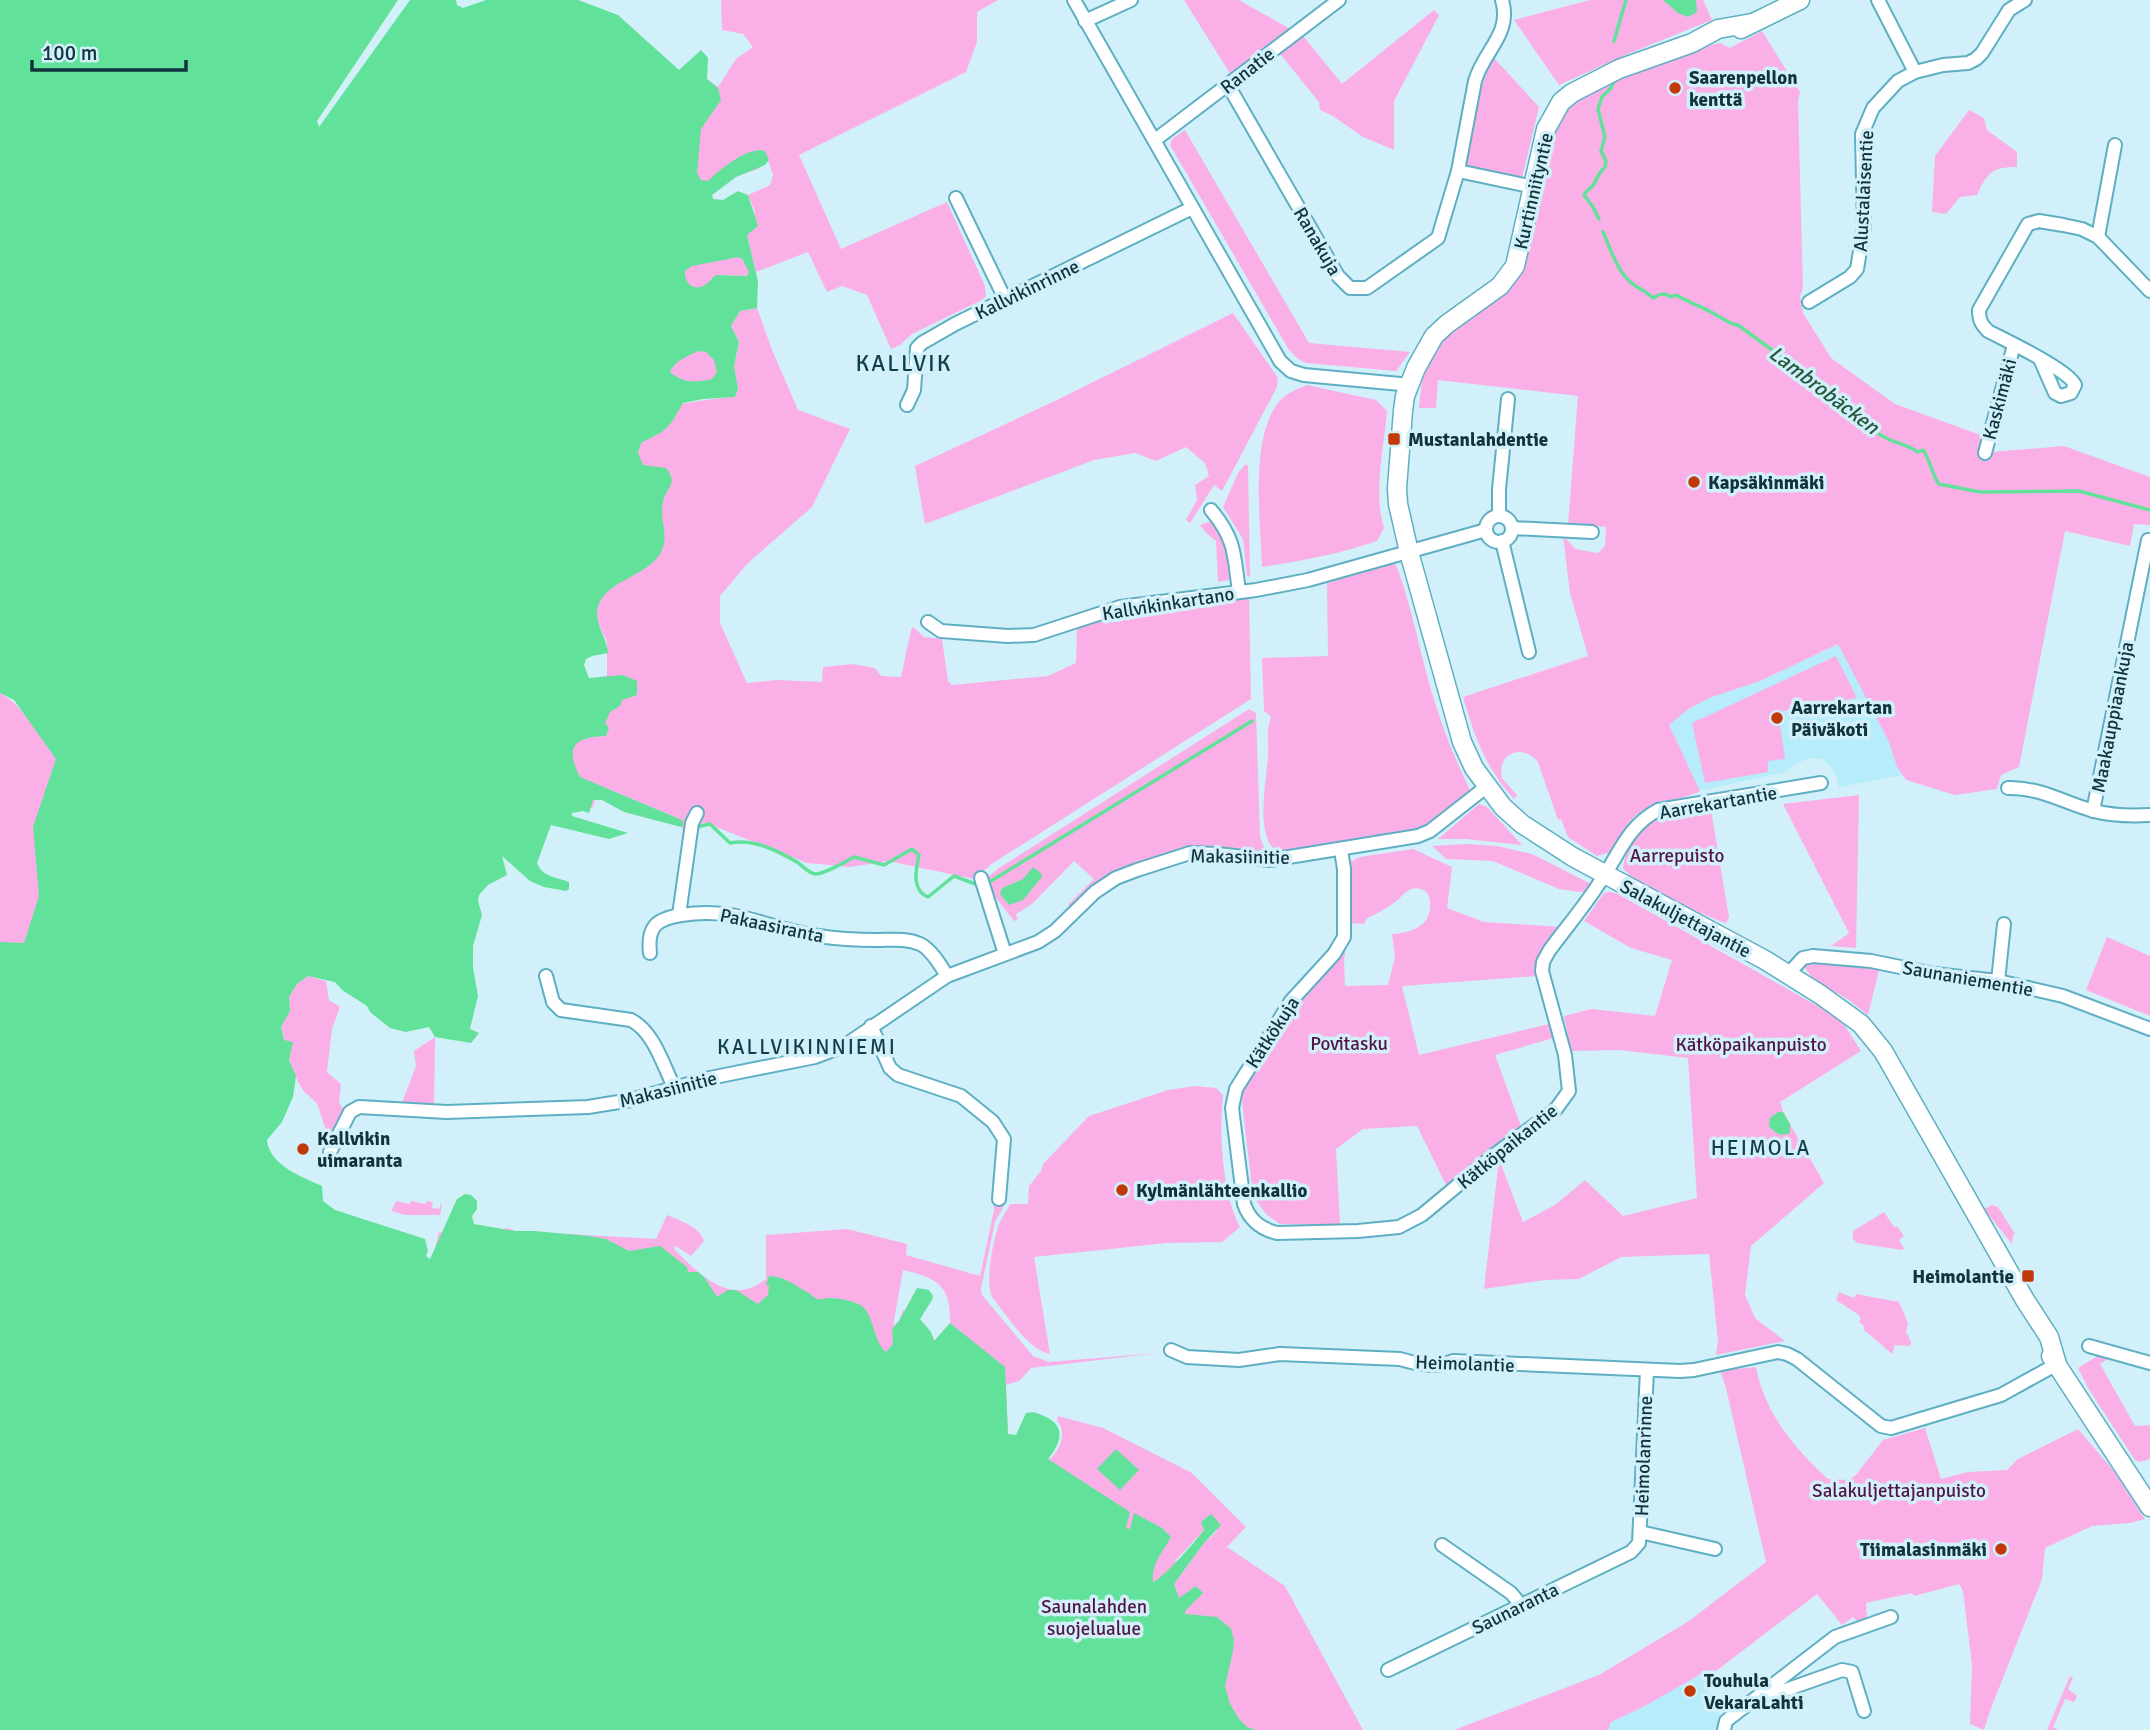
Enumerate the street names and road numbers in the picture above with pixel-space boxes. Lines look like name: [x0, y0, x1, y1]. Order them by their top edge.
street label: Ranatie: [1216, 42, 1279, 99]
street label: Alustalaisentie: [1849, 130, 1879, 253]
street label: Kurtinniityntie: [1509, 131, 1559, 252]
street label: Ranakuja: [1288, 203, 1346, 280]
street label: Kallvikinrinne: [971, 254, 1083, 325]
street label: Kaskimäki: [1978, 356, 2022, 443]
street label: Kallvikinkartano: [1100, 582, 1236, 626]
street label: Maakauppiaankuja: [2087, 640, 2139, 795]
street label: Aarrekartantie: [1657, 781, 1779, 825]
street label: Makasiinitie: [1190, 844, 1290, 870]
street label: Salakuljettajantie: [1616, 874, 1755, 964]
street label: Pakaasiranta: [718, 903, 826, 949]
street label: Saunaniementie: [1901, 956, 2035, 1002]
street label: Kätkökuja: [1241, 992, 1305, 1073]
street label: Makasiinitie: [617, 1066, 720, 1114]
street label: Kätköpaikantie: [1453, 1099, 1563, 1195]
street label: Heimolantie: [1415, 1350, 1515, 1378]
street label: Heimolanrinne: [1630, 1395, 1658, 1517]
street label: Saunaranta: [1468, 1578, 1563, 1640]

